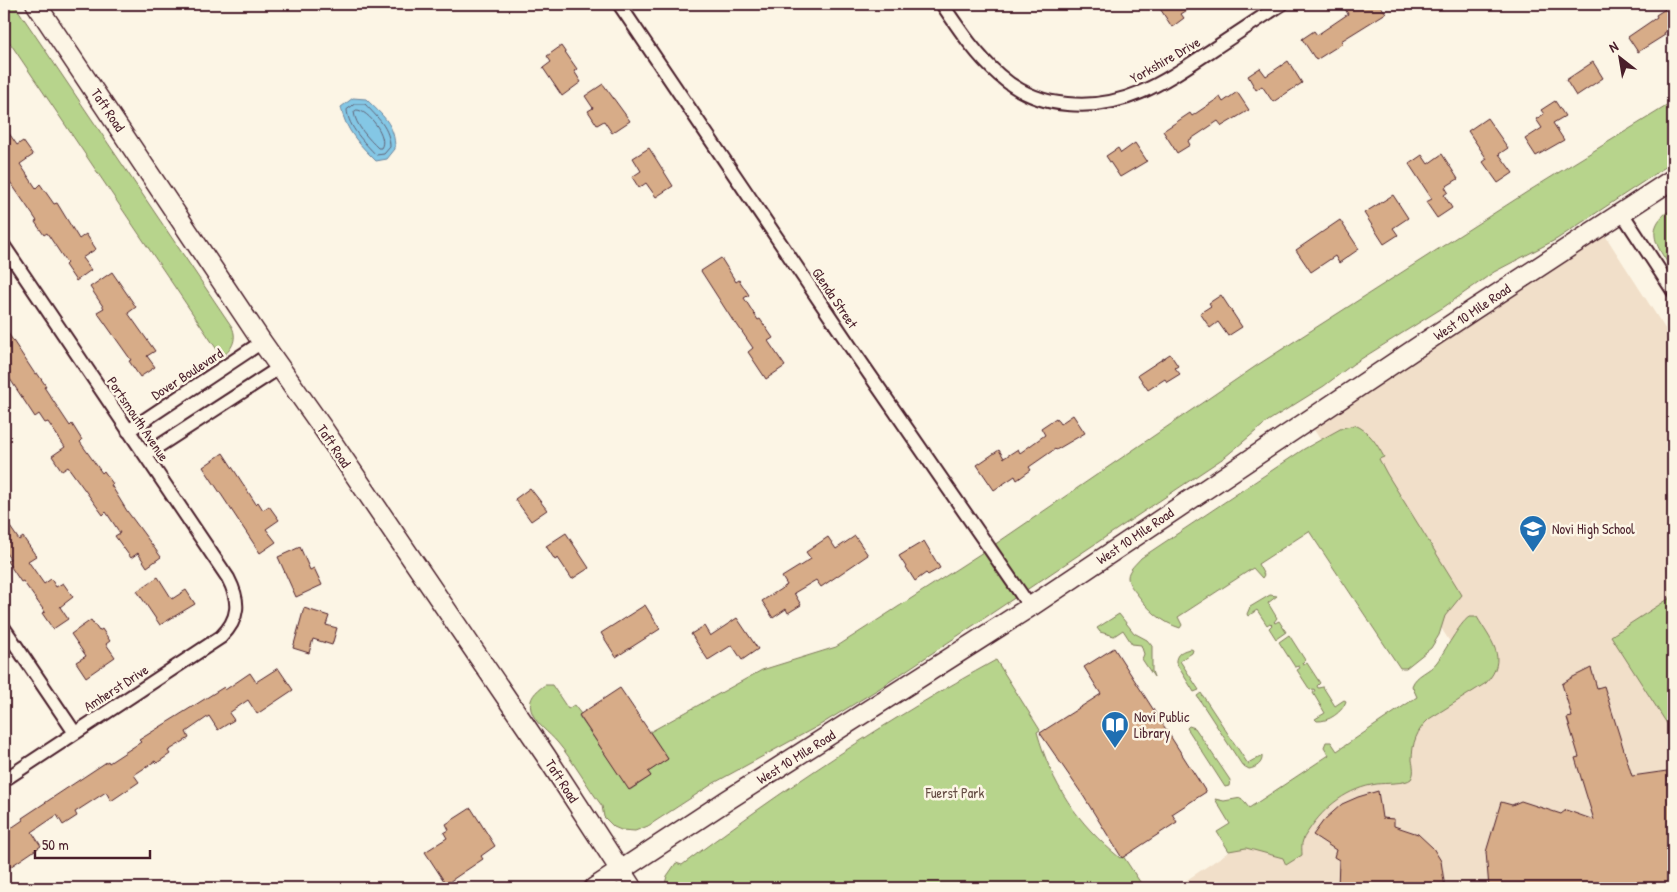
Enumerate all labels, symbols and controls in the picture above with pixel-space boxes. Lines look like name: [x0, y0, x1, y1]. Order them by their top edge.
street label: Yorkshire Drive: [1126, 32, 1204, 87]
north arrow: [1594, 32, 1644, 82]
text: N: [1605, 36, 1622, 56]
street label: Taft Road: [87, 84, 130, 135]
street label: Glenda Street: [808, 264, 863, 332]
street label: West 10 Mile Road: [1429, 278, 1514, 344]
street label: Dover Boulevard: [147, 343, 227, 404]
street label: Portsmouth Avenue: [103, 373, 174, 465]
street label: Taft Road: [313, 420, 356, 471]
street label: West 10 Mile Road: [1092, 502, 1177, 568]
school or university icon: Novi High School: [1518, 514, 1548, 553]
place label: Novi High School: [1552, 519, 1635, 539]
street label: Amherst Drive: [80, 660, 152, 715]
place label: Novi Public Library: [1134, 707, 1190, 743]
library icon: Novi Public Library: [1100, 710, 1130, 749]
street label: West 10 Mile Road: [753, 725, 839, 788]
street label: Taft Road: [541, 755, 584, 806]
park label: Fuerst Park: [925, 783, 985, 802]
scale bar: [35, 827, 150, 859]
text: 50 m: [42, 834, 69, 855]

